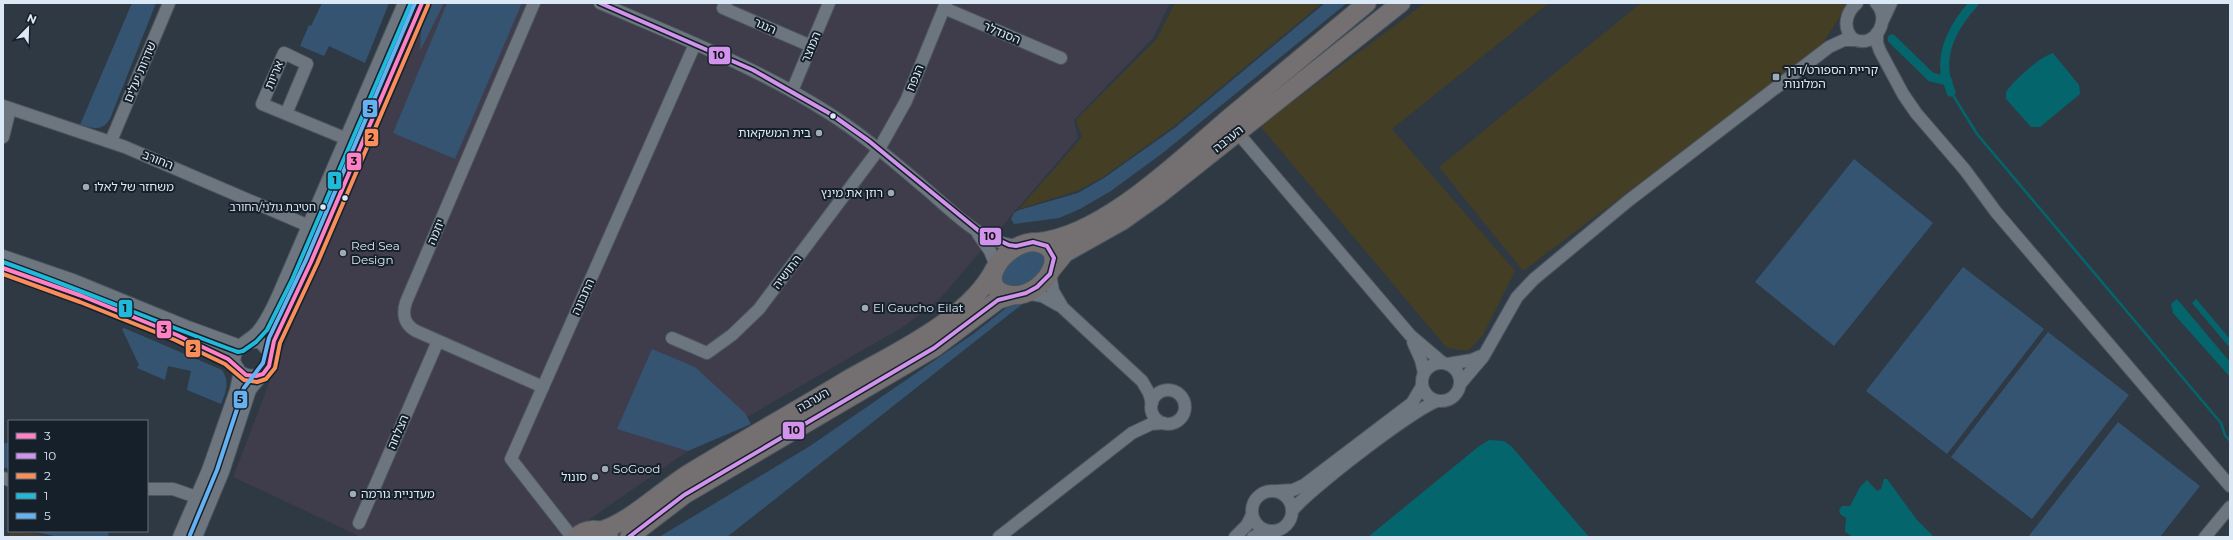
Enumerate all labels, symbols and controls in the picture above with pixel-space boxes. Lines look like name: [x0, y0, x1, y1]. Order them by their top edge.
north arrow: [8, 8, 48, 48]
text: N: [25, 11, 39, 27]
street label: הנגר: [752, 14, 779, 37]
street label: הסנדלר: [981, 18, 1023, 47]
street label: המוצר: [797, 29, 824, 64]
street label: שדרות יעלים: [120, 39, 159, 104]
line badge: 10: [708, 46, 731, 65]
text: 10: [713, 48, 725, 62]
street label: אריות: [261, 58, 286, 91]
street label: הנפח: [902, 62, 927, 93]
place label: קריית הספורט/דרך המלונות: [1784, 62, 1879, 91]
marker: קריית הספורט/דרך המלונות: [1771, 72, 1781, 82]
line badge: 5: [362, 99, 378, 118]
text: 5: [367, 102, 374, 116]
unlabelled marker: [828, 111, 838, 121]
street label: הערבה: [1209, 122, 1246, 155]
place label: בית המשקאות: [738, 125, 811, 140]
line badge: 2: [364, 128, 379, 147]
marker: בית המשקאות: [814, 128, 824, 138]
text: 2: [368, 130, 375, 144]
street label: החורב: [141, 147, 176, 172]
line badge: 3: [346, 152, 362, 171]
text: 3: [350, 154, 358, 168]
line badge: 1: [327, 171, 342, 190]
text: 1: [333, 173, 337, 187]
place label: משחזר של לאלו: [94, 179, 174, 194]
marker: משחזר של לאלו: [81, 182, 91, 192]
place label: רוזן את מינץ: [821, 185, 883, 200]
marker: רוזן את מינץ: [886, 188, 896, 198]
unlabelled marker: [340, 193, 350, 203]
place label: חטיבת גולני/החורב: [229, 200, 316, 214]
marker: חטיבת גולני/החורב: [318, 202, 328, 212]
street label: יוזמה: [423, 217, 448, 247]
line badge: 10: [979, 227, 1002, 246]
text: 10: [984, 229, 996, 243]
place label: Red Sea Design: [351, 238, 400, 267]
marker: Red Sea Design: [338, 248, 348, 258]
street label: התושיה: [769, 252, 804, 292]
street label: התבונה: [568, 276, 597, 317]
line badge: 1: [118, 299, 133, 318]
place label: El Gaucho Eilat: [873, 300, 964, 315]
text: 1: [123, 301, 127, 315]
marker: El Gaucho Eilat: [860, 303, 870, 313]
line badge: 3: [156, 320, 172, 339]
text: 3: [160, 322, 168, 336]
line badge: 2: [185, 339, 201, 358]
text: 2: [190, 341, 197, 355]
street label: הערבה: [794, 384, 832, 415]
line badge: 5: [233, 390, 248, 409]
text: 5: [237, 392, 244, 406]
street label: הצלחה: [384, 412, 411, 451]
legend: [8, 420, 148, 532]
line badge: 10: [782, 421, 805, 440]
text: 10: [788, 423, 800, 437]
text: 3: [44, 428, 51, 443]
text: 10: [44, 448, 56, 463]
place label: SoGood: [613, 461, 660, 476]
marker: SoGood: [600, 464, 610, 474]
text: 2: [44, 468, 51, 483]
place label: סונול: [561, 469, 587, 484]
marker: סונול: [590, 472, 600, 482]
place label: מעדניית גורמה: [361, 486, 435, 501]
text: 1: [44, 488, 48, 503]
marker: מעדניית גורמה: [348, 489, 358, 499]
text: 5: [44, 508, 51, 523]

